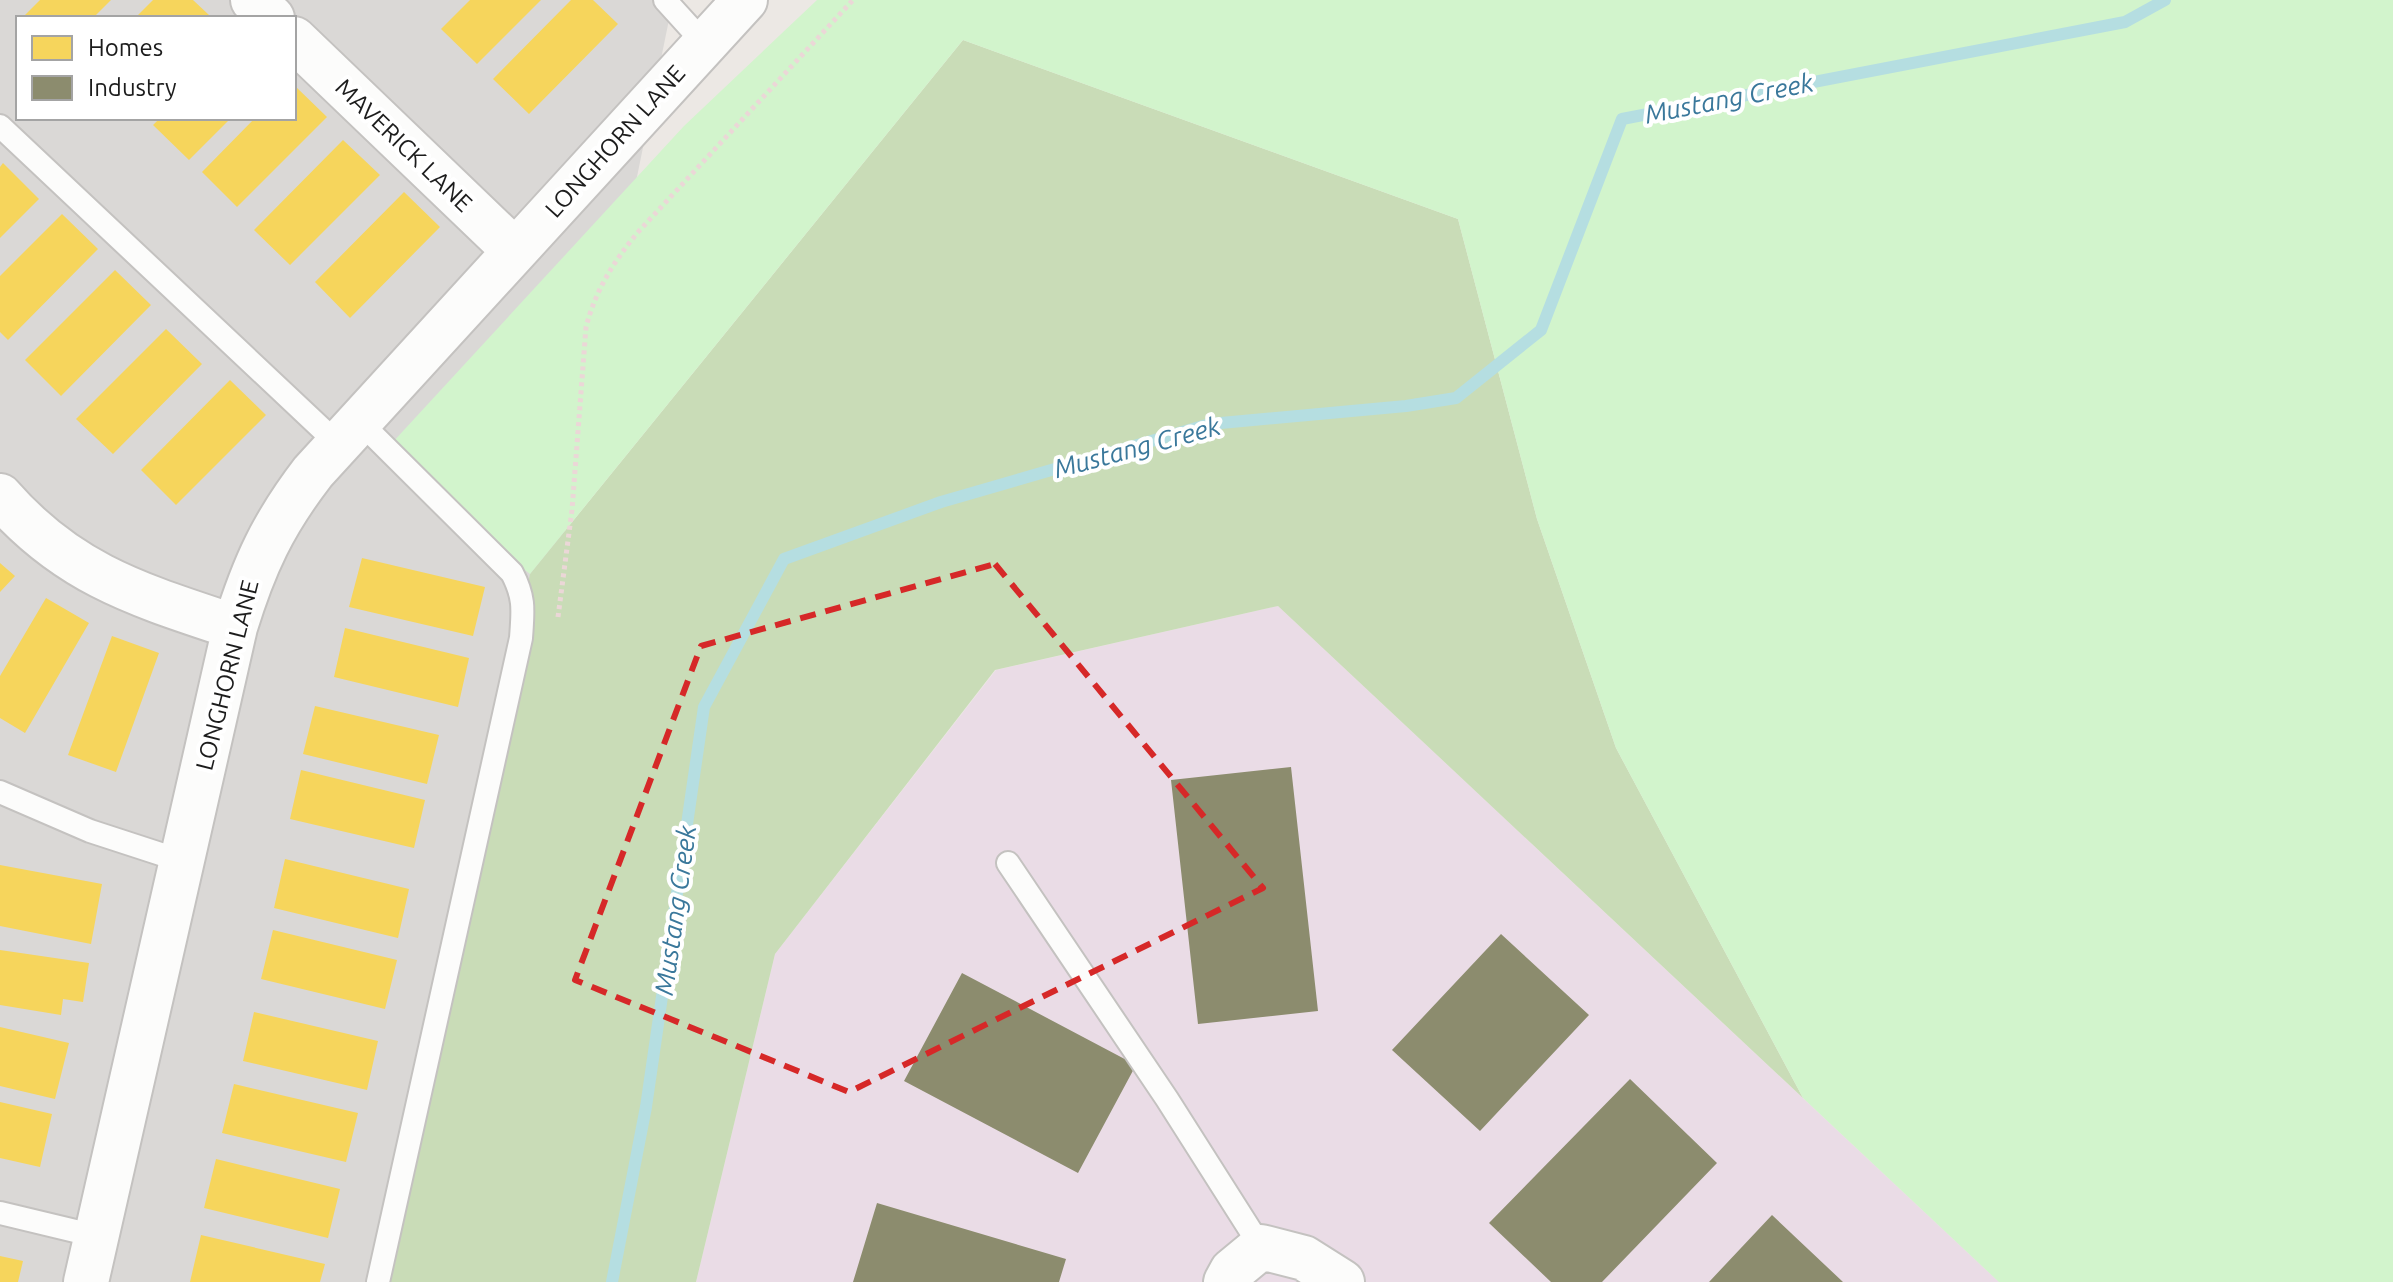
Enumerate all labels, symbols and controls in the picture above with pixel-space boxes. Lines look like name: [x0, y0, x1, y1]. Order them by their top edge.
legend: [16, 16, 296, 120]
text: Homes: [88, 34, 163, 61]
street label: LONGHORN LANE: [540, 59, 690, 223]
water label: Mustang Creek: [1642, 67, 1817, 129]
street label: MAVERICK LANE: [330, 73, 478, 217]
text: Industry: [88, 74, 177, 101]
water label: Mustang Creek: [1050, 411, 1224, 483]
street label: LONGHORN LANE: [190, 577, 264, 773]
water label: Mustang Creek: [649, 822, 701, 997]

